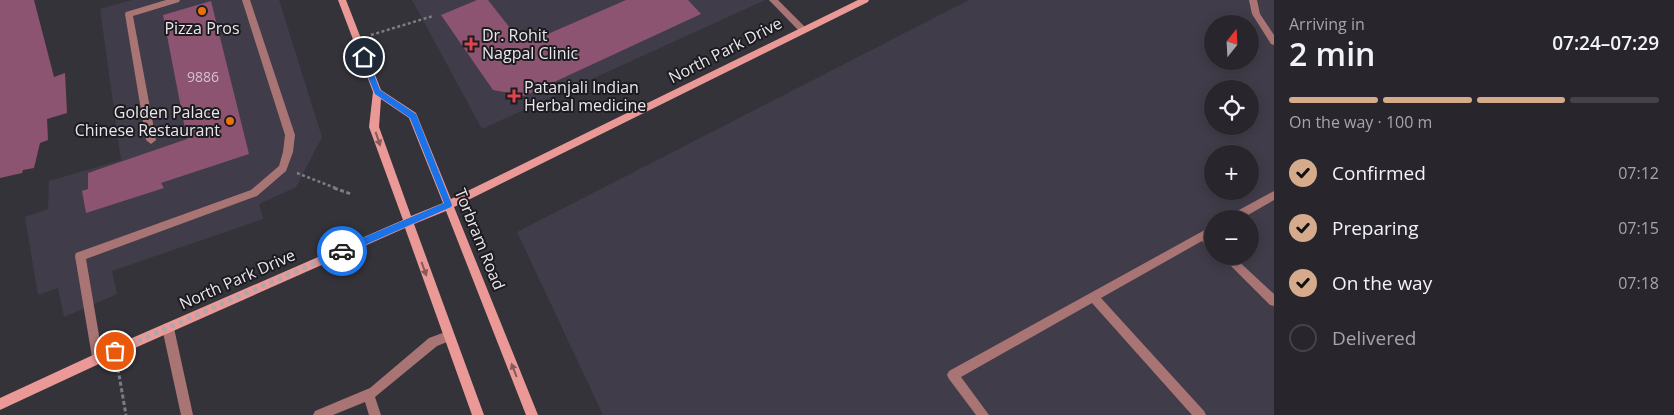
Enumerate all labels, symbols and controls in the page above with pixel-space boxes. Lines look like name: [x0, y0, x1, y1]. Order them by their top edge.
marker: Pizza Pros: [196, 5, 208, 17]
street label: North Park Drive: [664, 12, 786, 88]
text: Arriving in: [1289, 13, 1365, 35]
north arrow: [1204, 15, 1259, 70]
map controls: [1204, 15, 1259, 265]
place label: Pizza Pros: [164, 17, 240, 39]
place label: Dr. Rohit Nagpal Clinic: [482, 24, 579, 64]
text: 07:24–07:29: [1552, 30, 1659, 56]
text: 2 min: [1289, 32, 1375, 75]
pin: [343, 36, 385, 78]
marker: Dr. Rohit Nagpal Clinic: [464, 37, 478, 51]
icon: home: [350, 43, 378, 71]
house number: 9886: [187, 67, 219, 86]
place label: Patanjali Indian Herbal medicine: [524, 76, 646, 116]
button: locate: [1204, 80, 1259, 135]
marker: Patanjali Indian Herbal medicine: [508, 90, 520, 102]
place label: Golden Palace Chinese Restaurant: [75, 101, 220, 141]
text: On the way · 100 m: [1289, 111, 1432, 133]
marker: Golden Palace Chinese Restaurant: [224, 115, 236, 127]
one-way arrow: [375, 132, 382, 147]
button: +: [1204, 145, 1259, 200]
icon: check: [1289, 159, 1317, 187]
text: Confirmed: [1332, 160, 1426, 186]
text: 07:12: [1618, 162, 1659, 184]
street label: Torbram Road: [450, 185, 510, 293]
button: −: [1204, 210, 1259, 265]
icon: check: [1289, 214, 1317, 242]
text: Preparing: [1332, 215, 1419, 241]
text: 07:15: [1618, 217, 1659, 239]
courier: [317, 226, 367, 276]
icon: car: [328, 237, 356, 265]
street label: North Park Drive: [176, 244, 298, 314]
one-way arrow: [421, 261, 428, 276]
icon: check: [1289, 269, 1317, 297]
text: On the way: [1332, 270, 1432, 296]
text: 07:18: [1618, 272, 1659, 294]
text: Delivered: [1332, 325, 1416, 351]
pin: [94, 330, 136, 372]
icon: bag: [101, 337, 129, 365]
one-way arrow: [510, 362, 517, 377]

